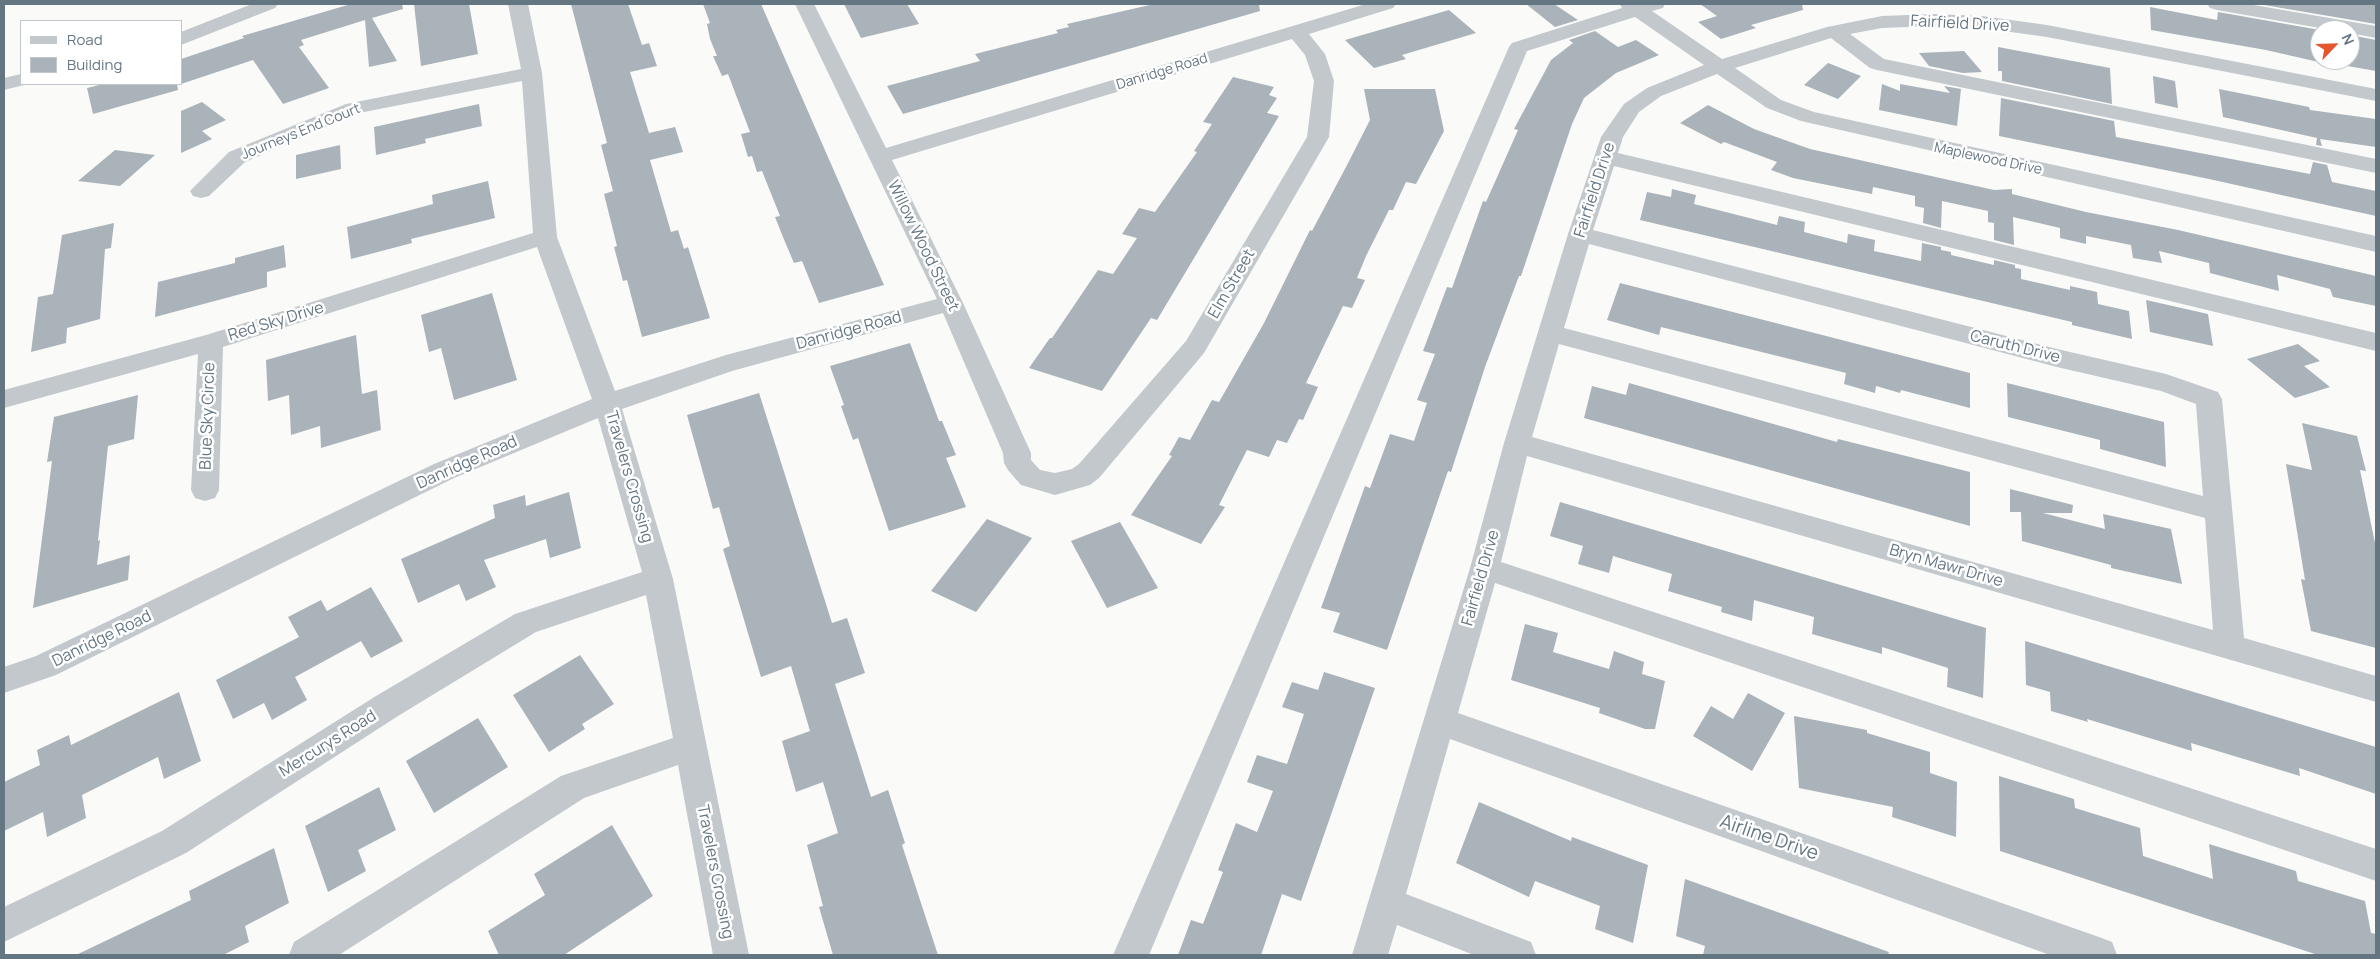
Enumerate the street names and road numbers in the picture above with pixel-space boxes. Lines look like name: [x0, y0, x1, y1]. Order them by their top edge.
street label: Fairfield Drive: [1910, 12, 2010, 36]
street label: Danridge Road: [1114, 50, 1210, 94]
street label: Journeys End Court: [239, 101, 363, 163]
street label: Maplewood Drive: [1933, 139, 2043, 179]
street label: Fairfield Drive: [1571, 140, 1619, 240]
street label: Willow Wood Street: [883, 177, 963, 315]
street label: Elm Street: [1205, 246, 1259, 322]
street label: Red Sky Drive: [226, 298, 326, 346]
street label: Danridge Road: [794, 308, 904, 354]
street label: Caruth Drive: [1968, 327, 2062, 367]
street label: Blue Sky Circle: [197, 362, 219, 470]
street label: Travelers Crossing: [601, 409, 657, 545]
street label: Danridge Road: [414, 432, 520, 494]
street label: Fairfield Drive: [1458, 528, 1504, 628]
street label: Bryn Mawr Drive: [1887, 541, 2005, 591]
street label: Danridge Road: [49, 607, 155, 671]
street label: Mercurys Road: [276, 707, 380, 781]
street label: Travelers Crossing: [693, 803, 737, 941]
street label: Airline Drive: [1717, 810, 1821, 866]

